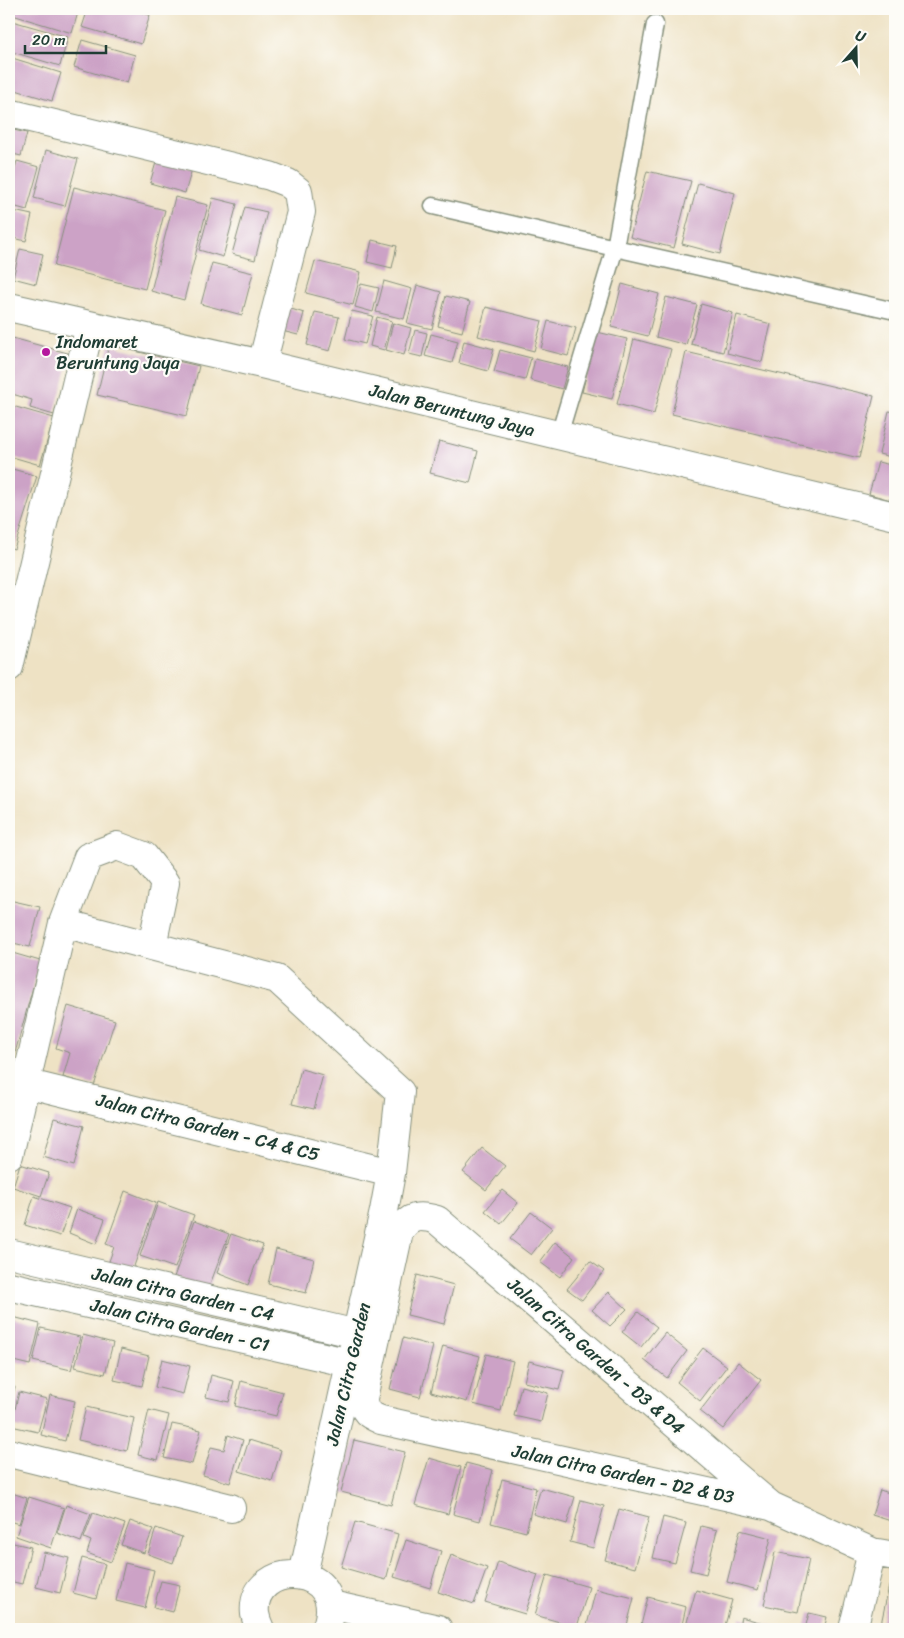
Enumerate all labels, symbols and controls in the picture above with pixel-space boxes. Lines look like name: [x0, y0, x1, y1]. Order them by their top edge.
scale bar: [25, 22, 106, 54]
north arrow: [832, 22, 882, 72]
text: U: [852, 23, 870, 50]
text: 20 m: [32, 27, 66, 53]
place label: Indomaret Beruntung Jaya: [55, 326, 180, 379]
marker: Indomaret Beruntung Jaya: [40, 346, 52, 358]
street label: Jalan Beruntung Jaya: [365, 374, 538, 446]
street label: Jalan Citra Garden - C4 & C5: [92, 1084, 323, 1170]
street label: Jalan Citra Garden - C4: [88, 1257, 277, 1331]
street label: Jalan Citra Garden - D3 & D4: [499, 1269, 692, 1443]
street label: Jalan Citra Garden - C1: [86, 1289, 273, 1361]
street label: Jalan Citra Garden: [316, 1299, 380, 1450]
street label: Jalan Citra Garden - D2 & D3: [508, 1435, 737, 1513]

